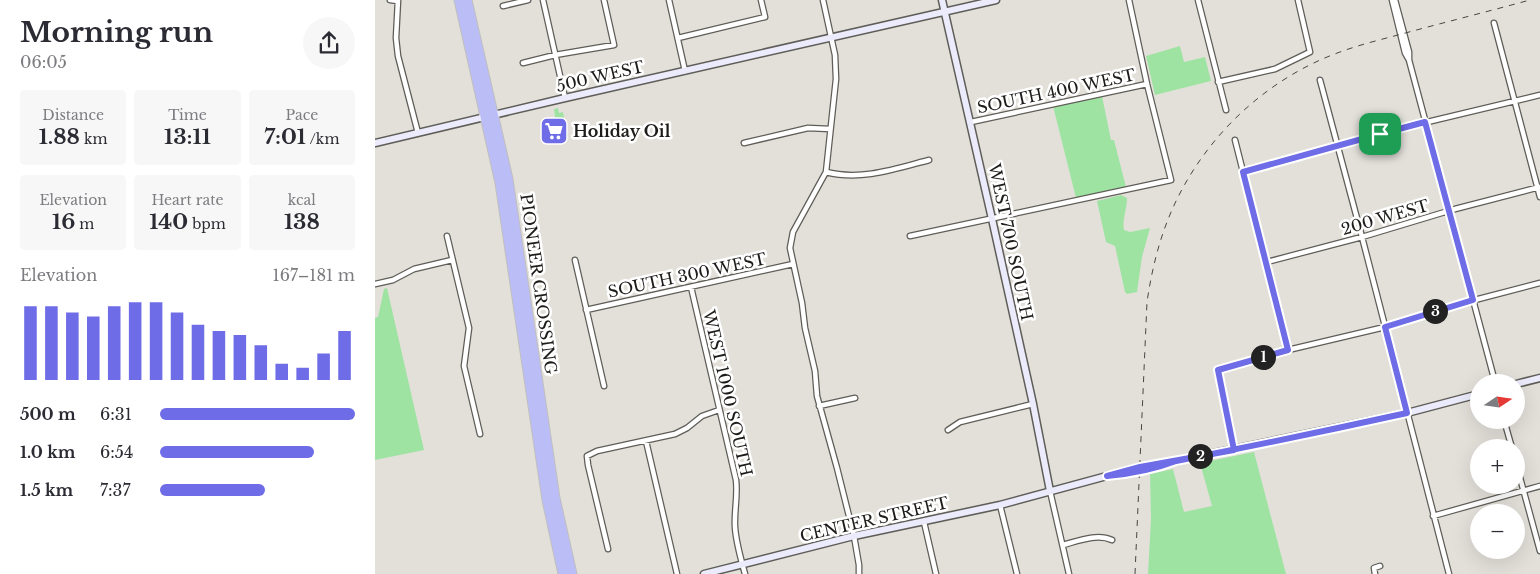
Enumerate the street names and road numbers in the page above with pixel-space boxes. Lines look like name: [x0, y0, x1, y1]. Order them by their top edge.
street label: 500 WEST: [554, 56, 646, 96]
street label: SOUTH 400 WEST: [975, 64, 1137, 118]
street label: WEST 700 SOUTH: [984, 161, 1037, 322]
street label: PIONEER CROSSING: [516, 192, 562, 376]
street label: 200 WEST: [1339, 195, 1431, 239]
street label: SOUTH 300 WEST: [606, 248, 768, 302]
street label: WEST 1000 SOUTH: [699, 307, 757, 478]
street label: CENTER STREET: [798, 492, 950, 546]

